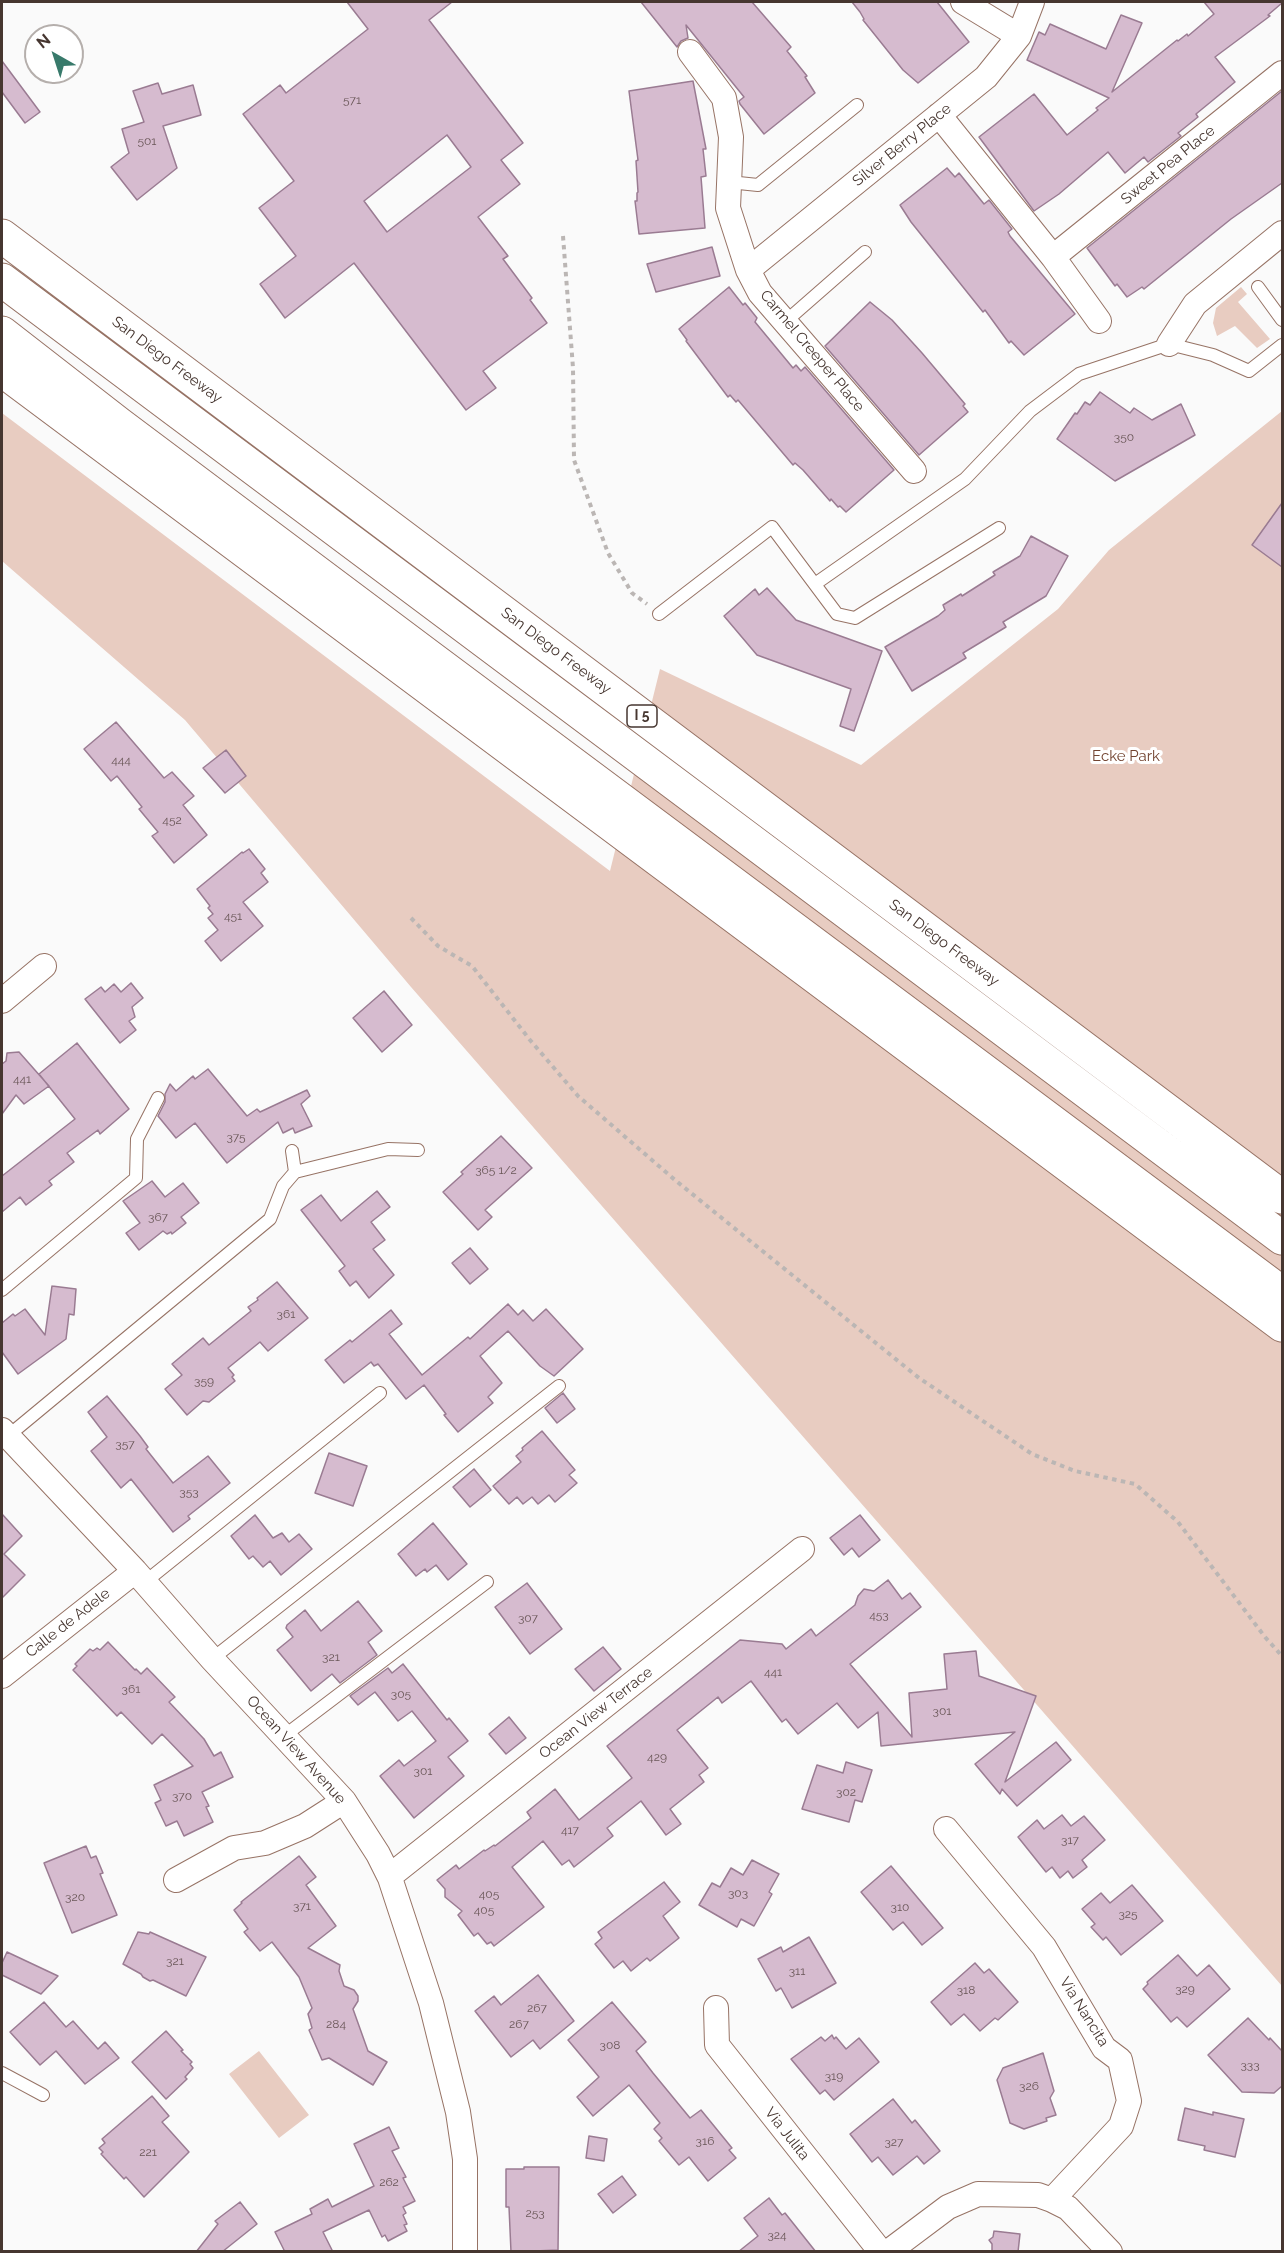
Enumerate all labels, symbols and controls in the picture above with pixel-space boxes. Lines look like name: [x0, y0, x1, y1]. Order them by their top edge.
north arrow: [24, 24, 84, 84]
text: N: [33, 30, 54, 52]
house number: 571: [343, 93, 361, 107]
street label: Silver Berry Place: [849, 100, 955, 190]
street label: Sweet Pea Place: [1117, 122, 1219, 208]
house number: 501: [137, 134, 157, 148]
street label: Carmel Creeper Place: [756, 287, 868, 415]
street label: San Diego Freeway: [108, 313, 226, 407]
house number: 350: [1114, 430, 1134, 444]
street label: San Diego Freeway: [497, 604, 615, 698]
road number: I 5: [627, 705, 657, 727]
park label: Ecke Park: [1092, 747, 1160, 765]
house number: 444: [111, 753, 131, 767]
house number: 452: [162, 813, 182, 827]
street label: San Diego Freeway: [885, 896, 1003, 990]
house number: 451: [224, 909, 242, 923]
house number: 441: [13, 1072, 31, 1086]
house number: 375: [226, 1130, 246, 1144]
house number: 365 1/2: [475, 1163, 517, 1177]
house number: 367: [148, 1210, 168, 1224]
house number: 361: [277, 1307, 295, 1321]
house number: 359: [194, 1374, 214, 1388]
house number: 357: [115, 1437, 135, 1451]
house number: 353: [179, 1485, 199, 1499]
street label: Calle de Adele: [22, 1584, 114, 1662]
house number: 453: [869, 1608, 889, 1622]
house number: 307: [518, 1611, 538, 1625]
house number: 321: [322, 1650, 340, 1664]
street label: Ocean View Terrace: [536, 1663, 656, 1763]
house number: 441: [764, 1665, 782, 1679]
house number: 361: [122, 1682, 140, 1696]
house number: 305: [391, 1687, 411, 1701]
street label: Ocean View Avenue: [243, 1692, 349, 1808]
house number: 301: [933, 1704, 951, 1718]
house number: 429: [647, 1750, 667, 1764]
house number: 301: [414, 1764, 432, 1778]
house number: 302: [836, 1785, 856, 1799]
house number: 370: [172, 1789, 192, 1803]
house number: 417: [561, 1823, 579, 1837]
house number: 317: [1061, 1833, 1079, 1847]
house number: 303: [728, 1886, 748, 1900]
house number: 405: [479, 1887, 499, 1901]
house number: 320: [65, 1890, 85, 1904]
house number: 371: [293, 1899, 311, 1913]
house number: 310: [891, 1900, 909, 1914]
house number: 405: [474, 1903, 494, 1917]
house number: 325: [1118, 1907, 1138, 1921]
house number: 321: [166, 1954, 184, 1968]
house number: 311: [789, 1964, 805, 1978]
street label: Via Nancita: [1056, 1974, 1112, 2050]
house number: 329: [1175, 1982, 1195, 1996]
house number: 318: [957, 1983, 975, 1997]
house number: 267: [527, 2001, 547, 2015]
house number: 284: [326, 2017, 346, 2031]
house number: 267: [509, 2017, 529, 2031]
house number: 308: [600, 2038, 620, 2052]
house number: 333: [1240, 2058, 1260, 2072]
house number: 319: [825, 2069, 843, 2083]
house number: 326: [1019, 2079, 1039, 2093]
street label: Via Julita: [761, 2104, 813, 2164]
house number: 316: [696, 2134, 714, 2148]
house number: 327: [884, 2135, 904, 2149]
house number: 221: [139, 2145, 157, 2159]
house number: 262: [379, 2175, 399, 2189]
house number: 253: [525, 2206, 545, 2220]
house number: 324: [767, 2228, 787, 2242]

